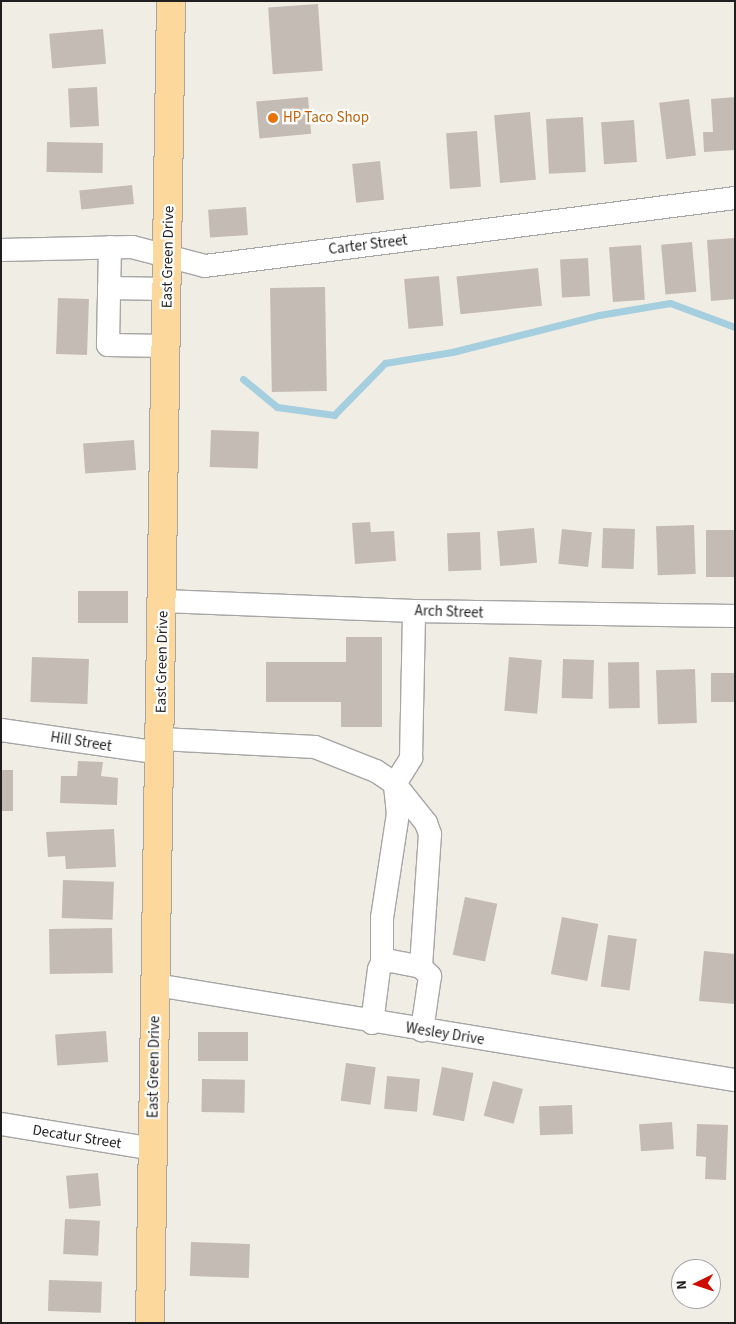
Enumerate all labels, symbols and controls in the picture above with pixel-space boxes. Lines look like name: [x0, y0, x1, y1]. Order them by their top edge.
place label: HP Taco Shop: [283, 109, 369, 127]
marker: HP Taco Shop: [267, 112, 279, 124]
street label: East Green Drive: [158, 206, 178, 308]
street label: Carter Street: [327, 231, 409, 259]
street label: Arch Street: [414, 602, 484, 622]
street label: East Green Drive: [152, 611, 172, 713]
street label: Hill Street: [49, 728, 113, 756]
street label: East Green Drive: [144, 1016, 164, 1118]
street label: Wesley Drive: [404, 1019, 486, 1049]
street label: Decatur Street: [31, 1121, 123, 1153]
north arrow: [671, 1259, 721, 1309]
text: N: [672, 1280, 692, 1290]

